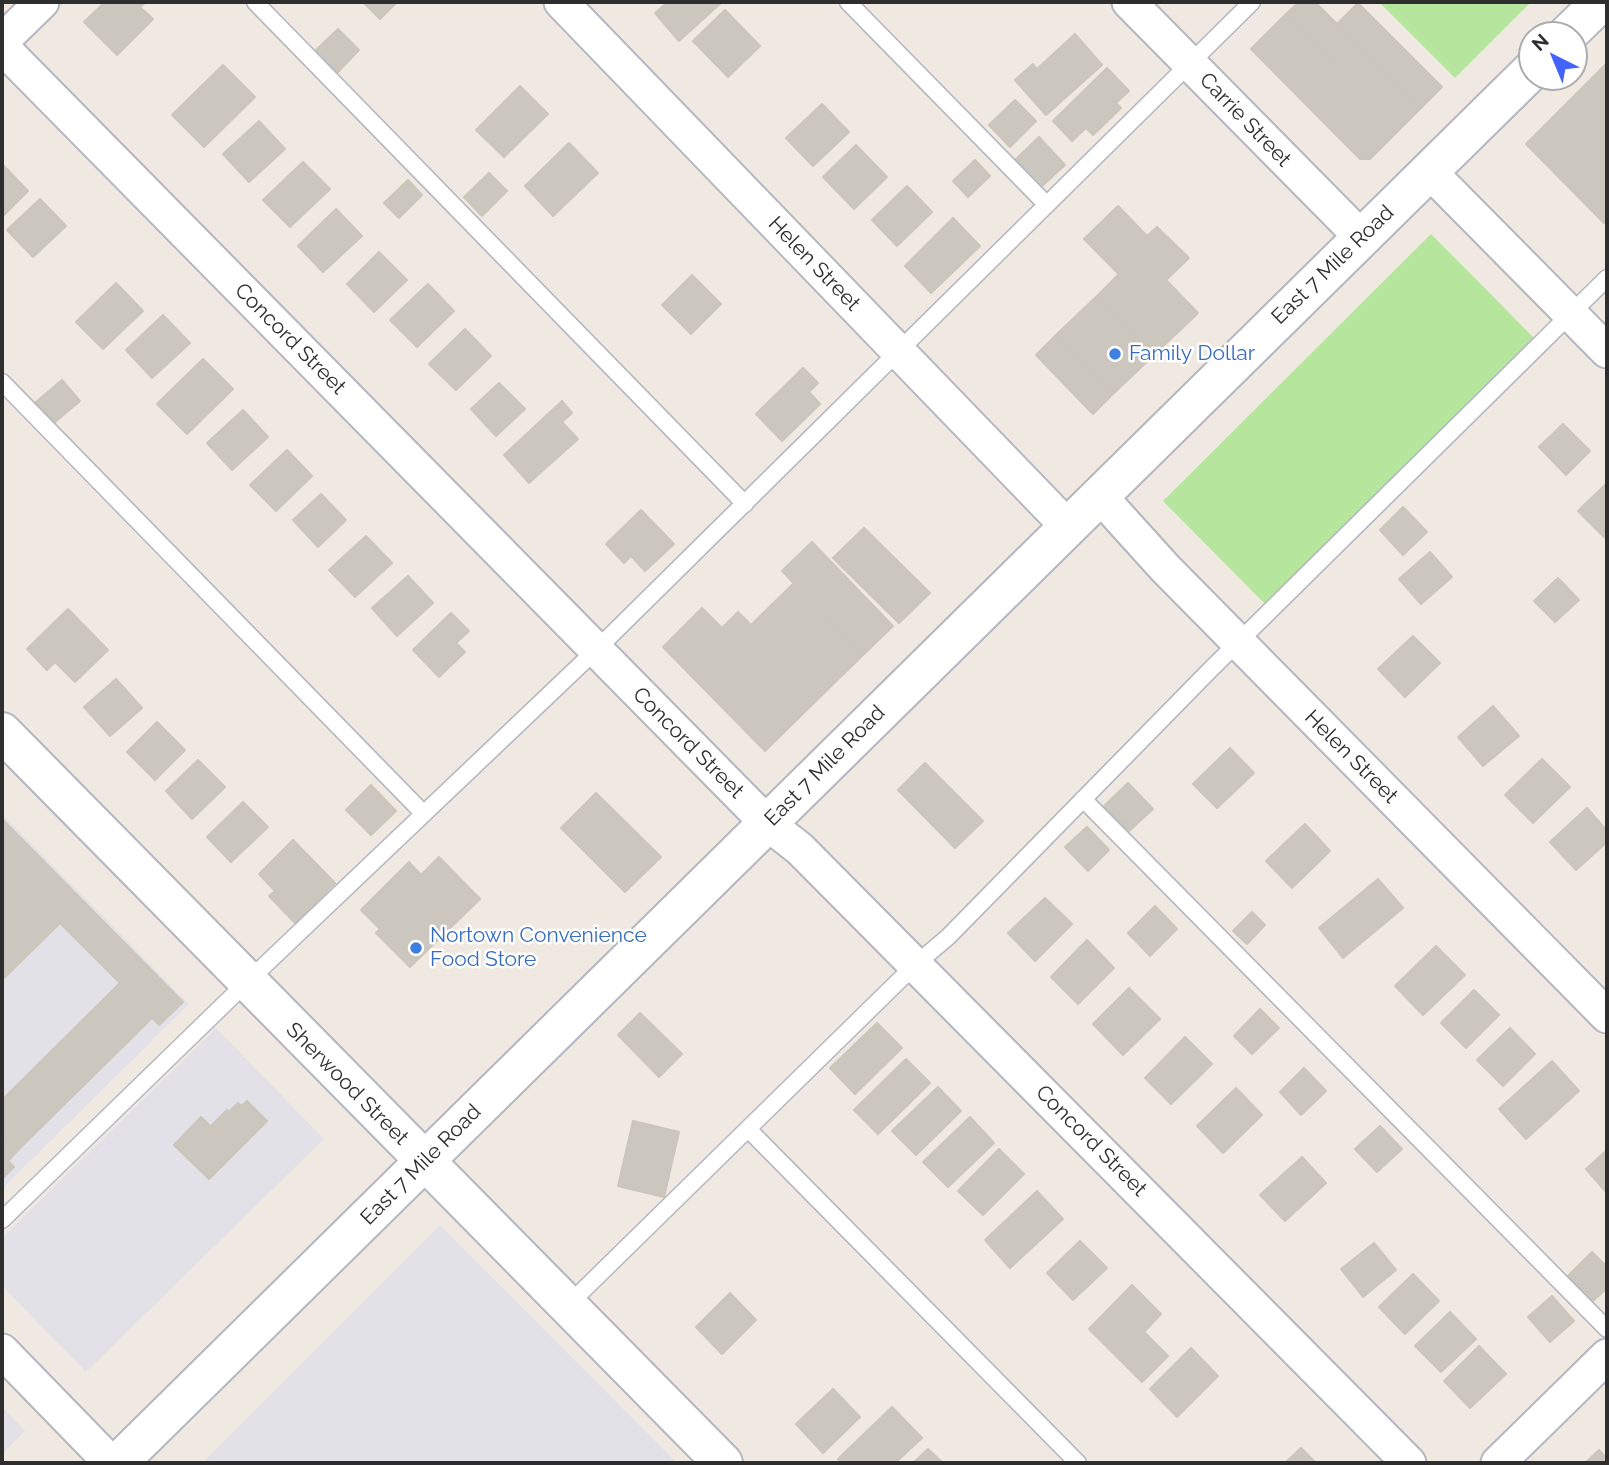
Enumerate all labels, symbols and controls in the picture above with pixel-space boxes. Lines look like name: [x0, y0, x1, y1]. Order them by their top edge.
north arrow: [1518, 21, 1588, 91]
text: N: [1527, 29, 1553, 55]
street label: Carrie Street: [1194, 68, 1296, 172]
street label: East 7 Mile Road: [1267, 200, 1399, 330]
street label: Helen Street: [763, 212, 865, 316]
street label: Concord Street: [229, 278, 351, 400]
place label: Family Dollar: [1129, 341, 1255, 367]
marker: Family Dollar: [1107, 346, 1123, 362]
street label: Concord Street: [627, 682, 749, 804]
street label: East 7 Mile Road: [760, 701, 890, 831]
street label: Helen Street: [1299, 705, 1403, 809]
place label: Nortown Convenience Food Store: [430, 923, 647, 973]
marker: Nortown Convenience Food Store: [408, 940, 424, 956]
street label: Sherwood Street: [280, 1017, 414, 1151]
street label: Concord Street: [1030, 1080, 1152, 1202]
street label: East 7 Mile Road: [356, 1100, 486, 1230]

